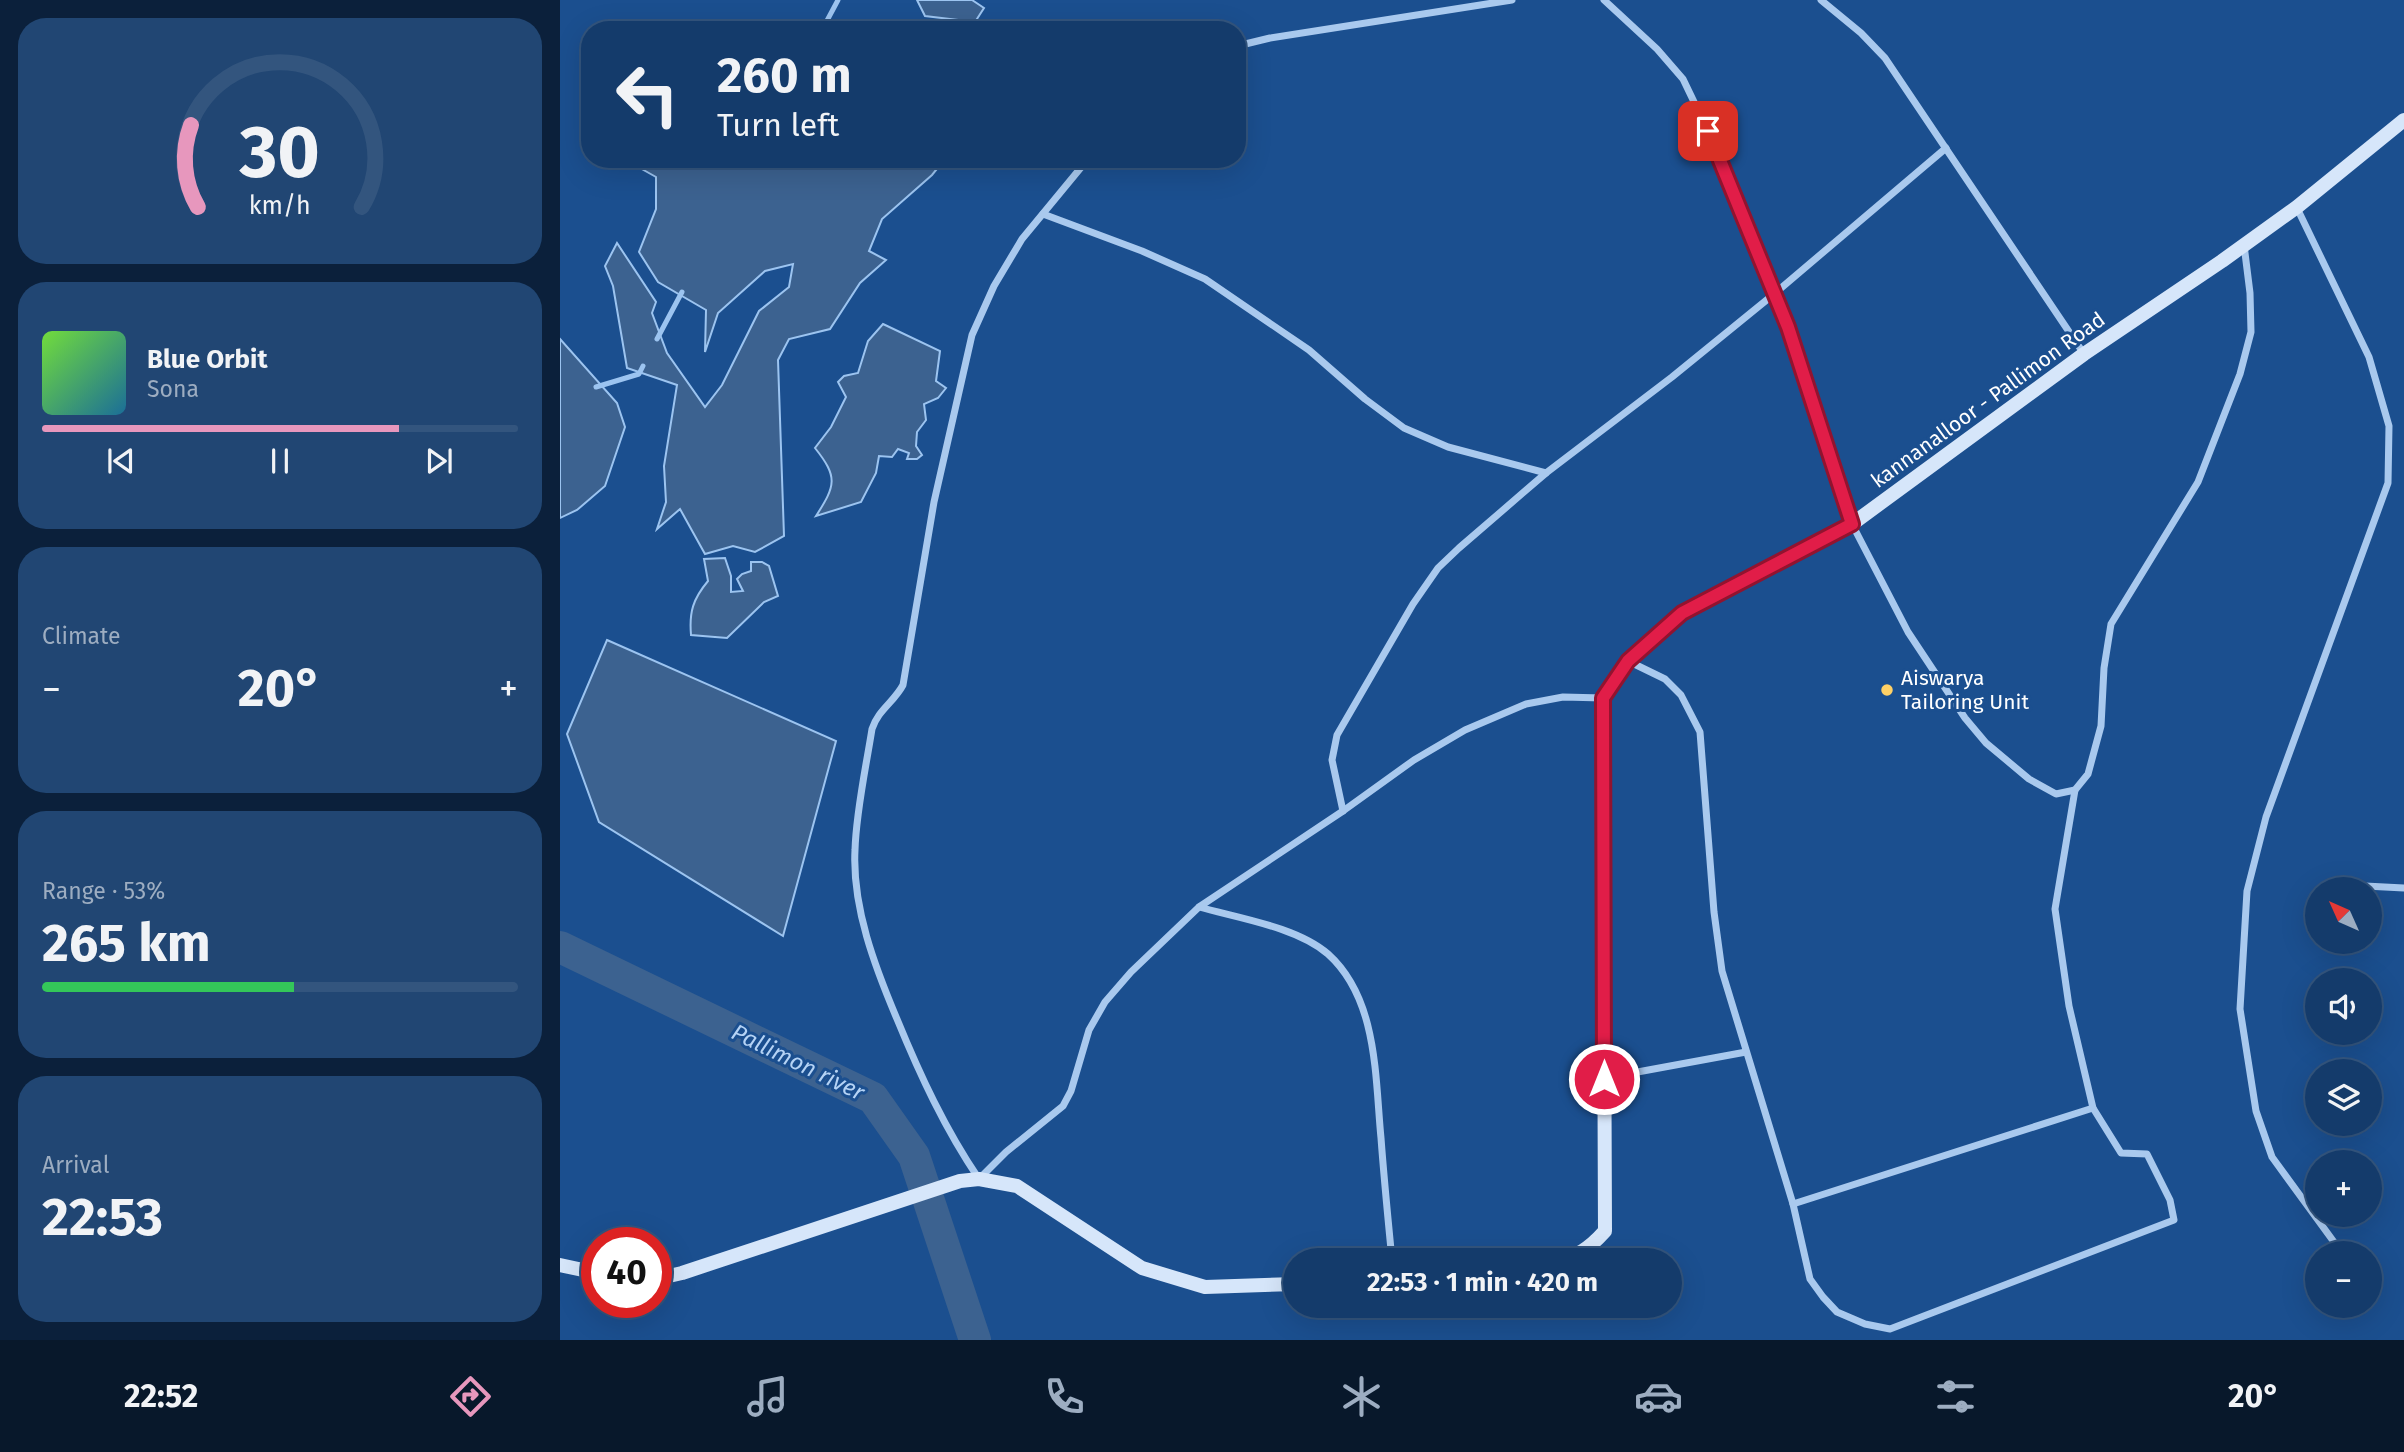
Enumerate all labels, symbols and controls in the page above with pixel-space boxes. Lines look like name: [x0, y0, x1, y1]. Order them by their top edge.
text: 260 m: [717, 46, 852, 105]
icon: left: [602, 49, 693, 140]
pin: [1678, 101, 1738, 161]
text: Turn left: [717, 106, 839, 144]
text: 30: [239, 110, 320, 197]
icon: arrive: [1689, 112, 1727, 150]
text: km/h: [249, 191, 311, 221]
street label: kannanalloor - Pallimon Road: [1866, 306, 2110, 494]
text: Blue Orbit: [147, 344, 267, 375]
text: Sona: [147, 375, 199, 403]
icon: previous: [102, 442, 140, 480]
icon: pause: [261, 442, 299, 480]
icon: next: [420, 442, 458, 480]
text: Climate: [42, 622, 121, 650]
text: 20°: [238, 657, 322, 720]
place label: Aiswarya Tailoring Unit: [1901, 665, 2029, 715]
text: −: [42, 666, 61, 712]
text: +: [499, 666, 518, 712]
marker: Aiswarya Tailoring Unit: [1879, 682, 1895, 698]
text: Range · 53%: [42, 877, 165, 905]
north arrow: [2305, 877, 2382, 954]
map controls: [2305, 877, 2382, 1318]
text: 265 km: [42, 912, 211, 975]
button: sound: [2305, 968, 2382, 1045]
water label: Pallimon river: [727, 1018, 870, 1107]
position arrow: [1567, 1042, 1641, 1116]
button: layers: [2305, 1059, 2382, 1136]
button: +: [2305, 1150, 2382, 1227]
text: Arrival: [42, 1151, 109, 1179]
text: 22:53: [42, 1186, 163, 1249]
speed limit sign: 40: [581, 1227, 672, 1318]
button: −: [2305, 1241, 2382, 1318]
text: 22:53 · 1 min · 420 m: [1367, 1267, 1598, 1298]
icon: directions: [446, 1372, 495, 1421]
icon: music: [743, 1372, 792, 1421]
icon: phone: [1040, 1372, 1089, 1421]
icon: climate: [1337, 1372, 1386, 1421]
icon: car: [1634, 1372, 1683, 1421]
icon: filters: [1931, 1372, 1980, 1421]
text: 22:52: [124, 1377, 198, 1415]
text: 20°: [2228, 1377, 2280, 1415]

